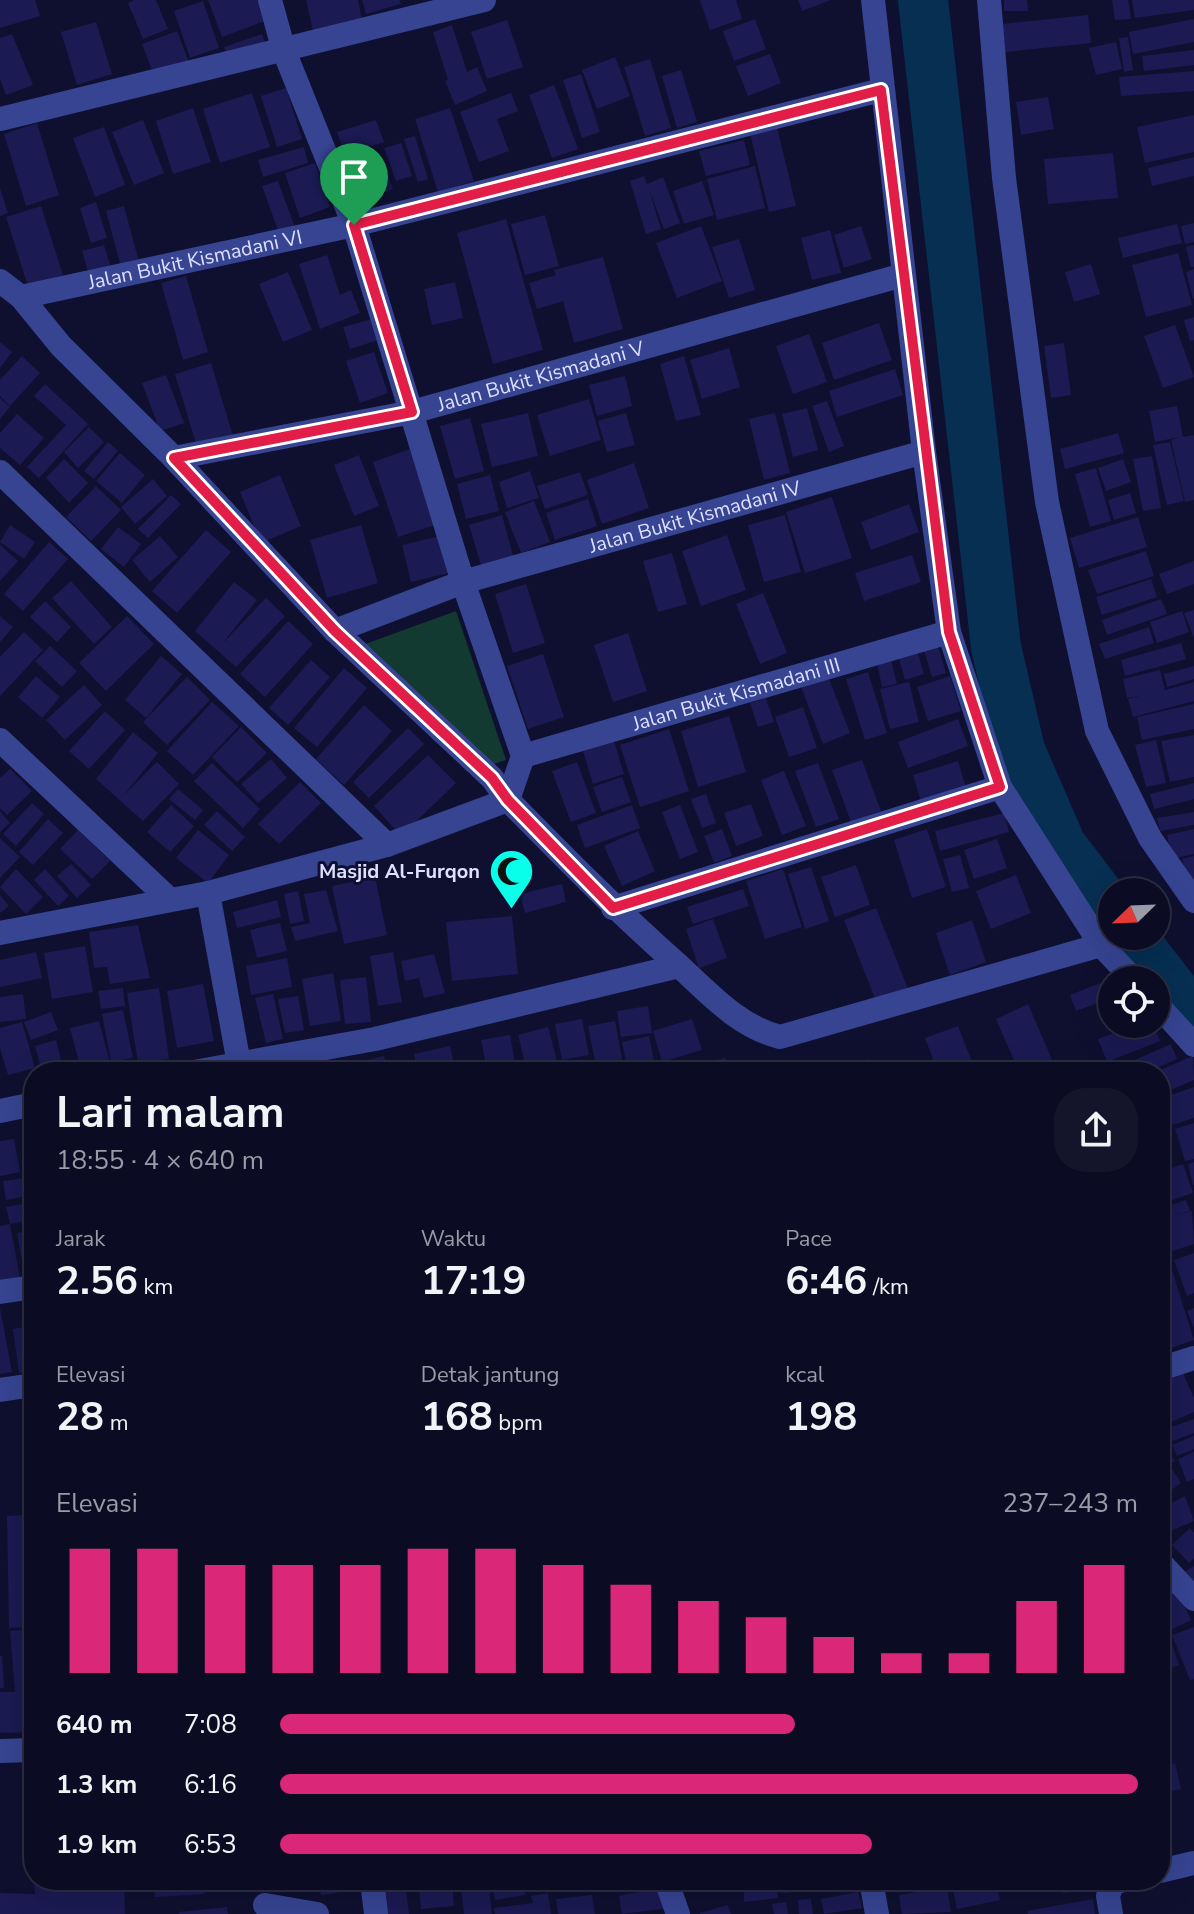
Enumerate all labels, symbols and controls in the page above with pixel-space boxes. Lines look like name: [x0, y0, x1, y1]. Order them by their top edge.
pin: [320, 143, 388, 225]
icon: arrive: [332, 155, 376, 199]
street label: Jalan Bukit Kismadani VI: [84, 223, 305, 296]
street label: Jalan Bukit Kismadani V: [433, 334, 647, 418]
street label: Jalan Bukit Kismadani IV: [585, 474, 804, 560]
street label: Jalan Bukit Kismadani III: [628, 651, 843, 737]
mosque icon: Masjid Al-Furqon: [487, 847, 535, 910]
place label: Masjid Al-Furqon: [319, 858, 480, 885]
north arrow: [1098, 878, 1170, 950]
map controls: [1098, 878, 1170, 1038]
button: locate: [1098, 966, 1170, 1038]
text: Lari malam: [56, 1083, 285, 1143]
button: share: [1054, 1088, 1138, 1172]
text: 18:55 · 4 × 640 m: [56, 1143, 264, 1178]
text: Jarak: [56, 1224, 105, 1254]
text: Waktu: [421, 1224, 486, 1254]
text: Pace: [785, 1224, 832, 1254]
text: 2.56: [56, 1254, 138, 1308]
text: 17:19: [421, 1254, 527, 1308]
text: 6:46: [785, 1254, 867, 1308]
text: km: [138, 1272, 173, 1302]
text: /km: [867, 1272, 909, 1302]
text: Elevasi: [56, 1360, 125, 1390]
text: Detak jantung: [421, 1360, 559, 1390]
text: kcal: [785, 1360, 824, 1390]
text: 28: [56, 1390, 104, 1444]
text: 168: [421, 1390, 493, 1444]
text: 198: [785, 1390, 857, 1444]
text: m: [104, 1408, 129, 1438]
text: bpm: [493, 1408, 543, 1438]
text: Elevasi: [56, 1486, 138, 1521]
text: 237–243 m: [1002, 1486, 1138, 1521]
text: 640 m: [56, 1707, 133, 1742]
text: 7:08: [184, 1707, 237, 1742]
text: 1.3 km: [56, 1767, 137, 1802]
text: 6:16: [184, 1767, 237, 1802]
text: 1.9 km: [56, 1827, 137, 1862]
text: 6:53: [184, 1827, 237, 1862]

